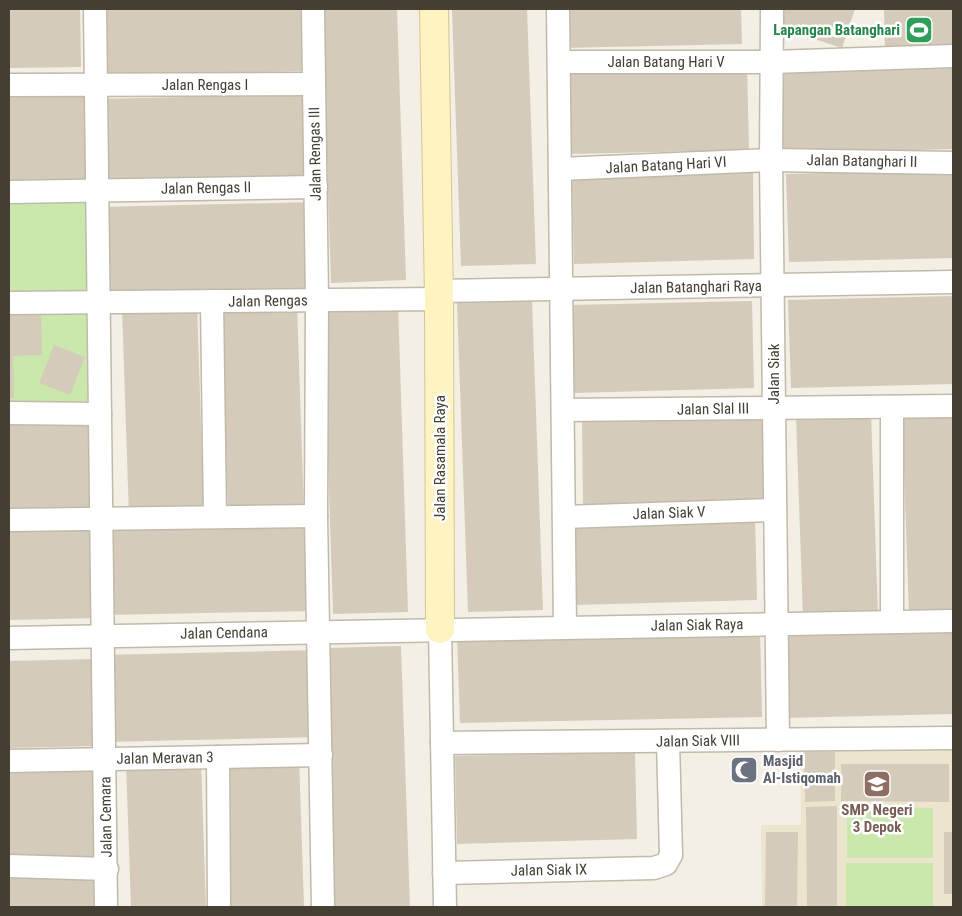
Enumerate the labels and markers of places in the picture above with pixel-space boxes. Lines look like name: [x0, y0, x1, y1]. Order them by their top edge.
sports icon: Lapangan Batanghari: [904, 15, 934, 45]
place label: Lapangan Batanghari: [773, 21, 900, 39]
place label: Masjid Al-Istiqomah: [763, 752, 841, 787]
mosque icon: Masjid Al-Istiqomah: [729, 755, 759, 785]
school or university icon: SMP Negeri 3 Depok: [862, 769, 892, 799]
place label: SMP Negeri 3 Depok: [841, 801, 913, 836]

